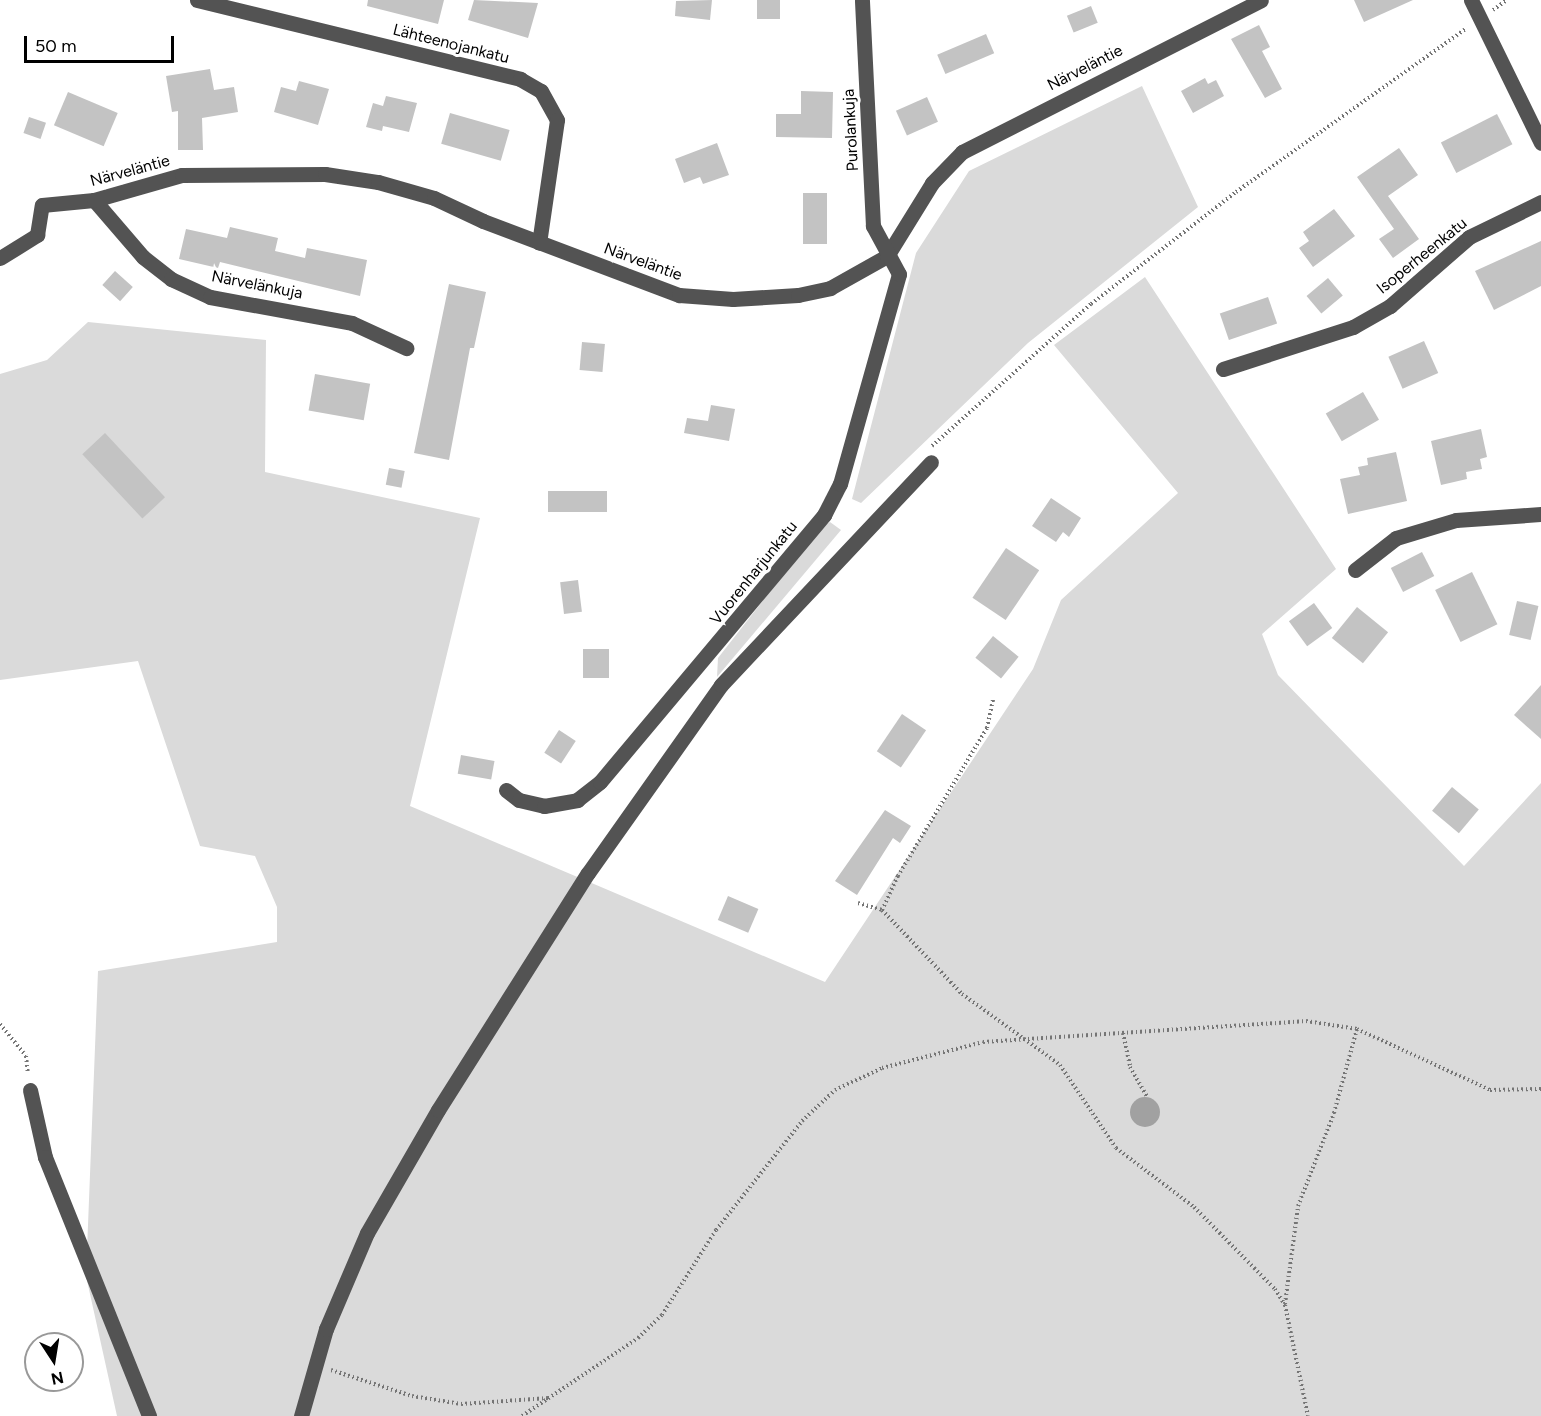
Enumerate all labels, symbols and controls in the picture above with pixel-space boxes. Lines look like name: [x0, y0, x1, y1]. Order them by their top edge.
street label: Lähteenojankatu: [391, 20, 511, 68]
scale bar: [27, 24, 177, 62]
text: 50 m: [35, 35, 77, 57]
street label: Närveläntie: [1044, 41, 1126, 95]
street label: Purolankuja: [839, 88, 863, 172]
street label: Närveläntie: [88, 151, 172, 191]
street label: Isoperheenkatu: [1373, 214, 1471, 298]
street label: Närveläntie: [601, 239, 685, 285]
street label: Närvelänkuja: [210, 267, 304, 303]
street label: Vuorenharjunkatu: [706, 517, 802, 629]
north arrow: [24, 1332, 84, 1392]
text: N: [49, 1368, 65, 1389]

